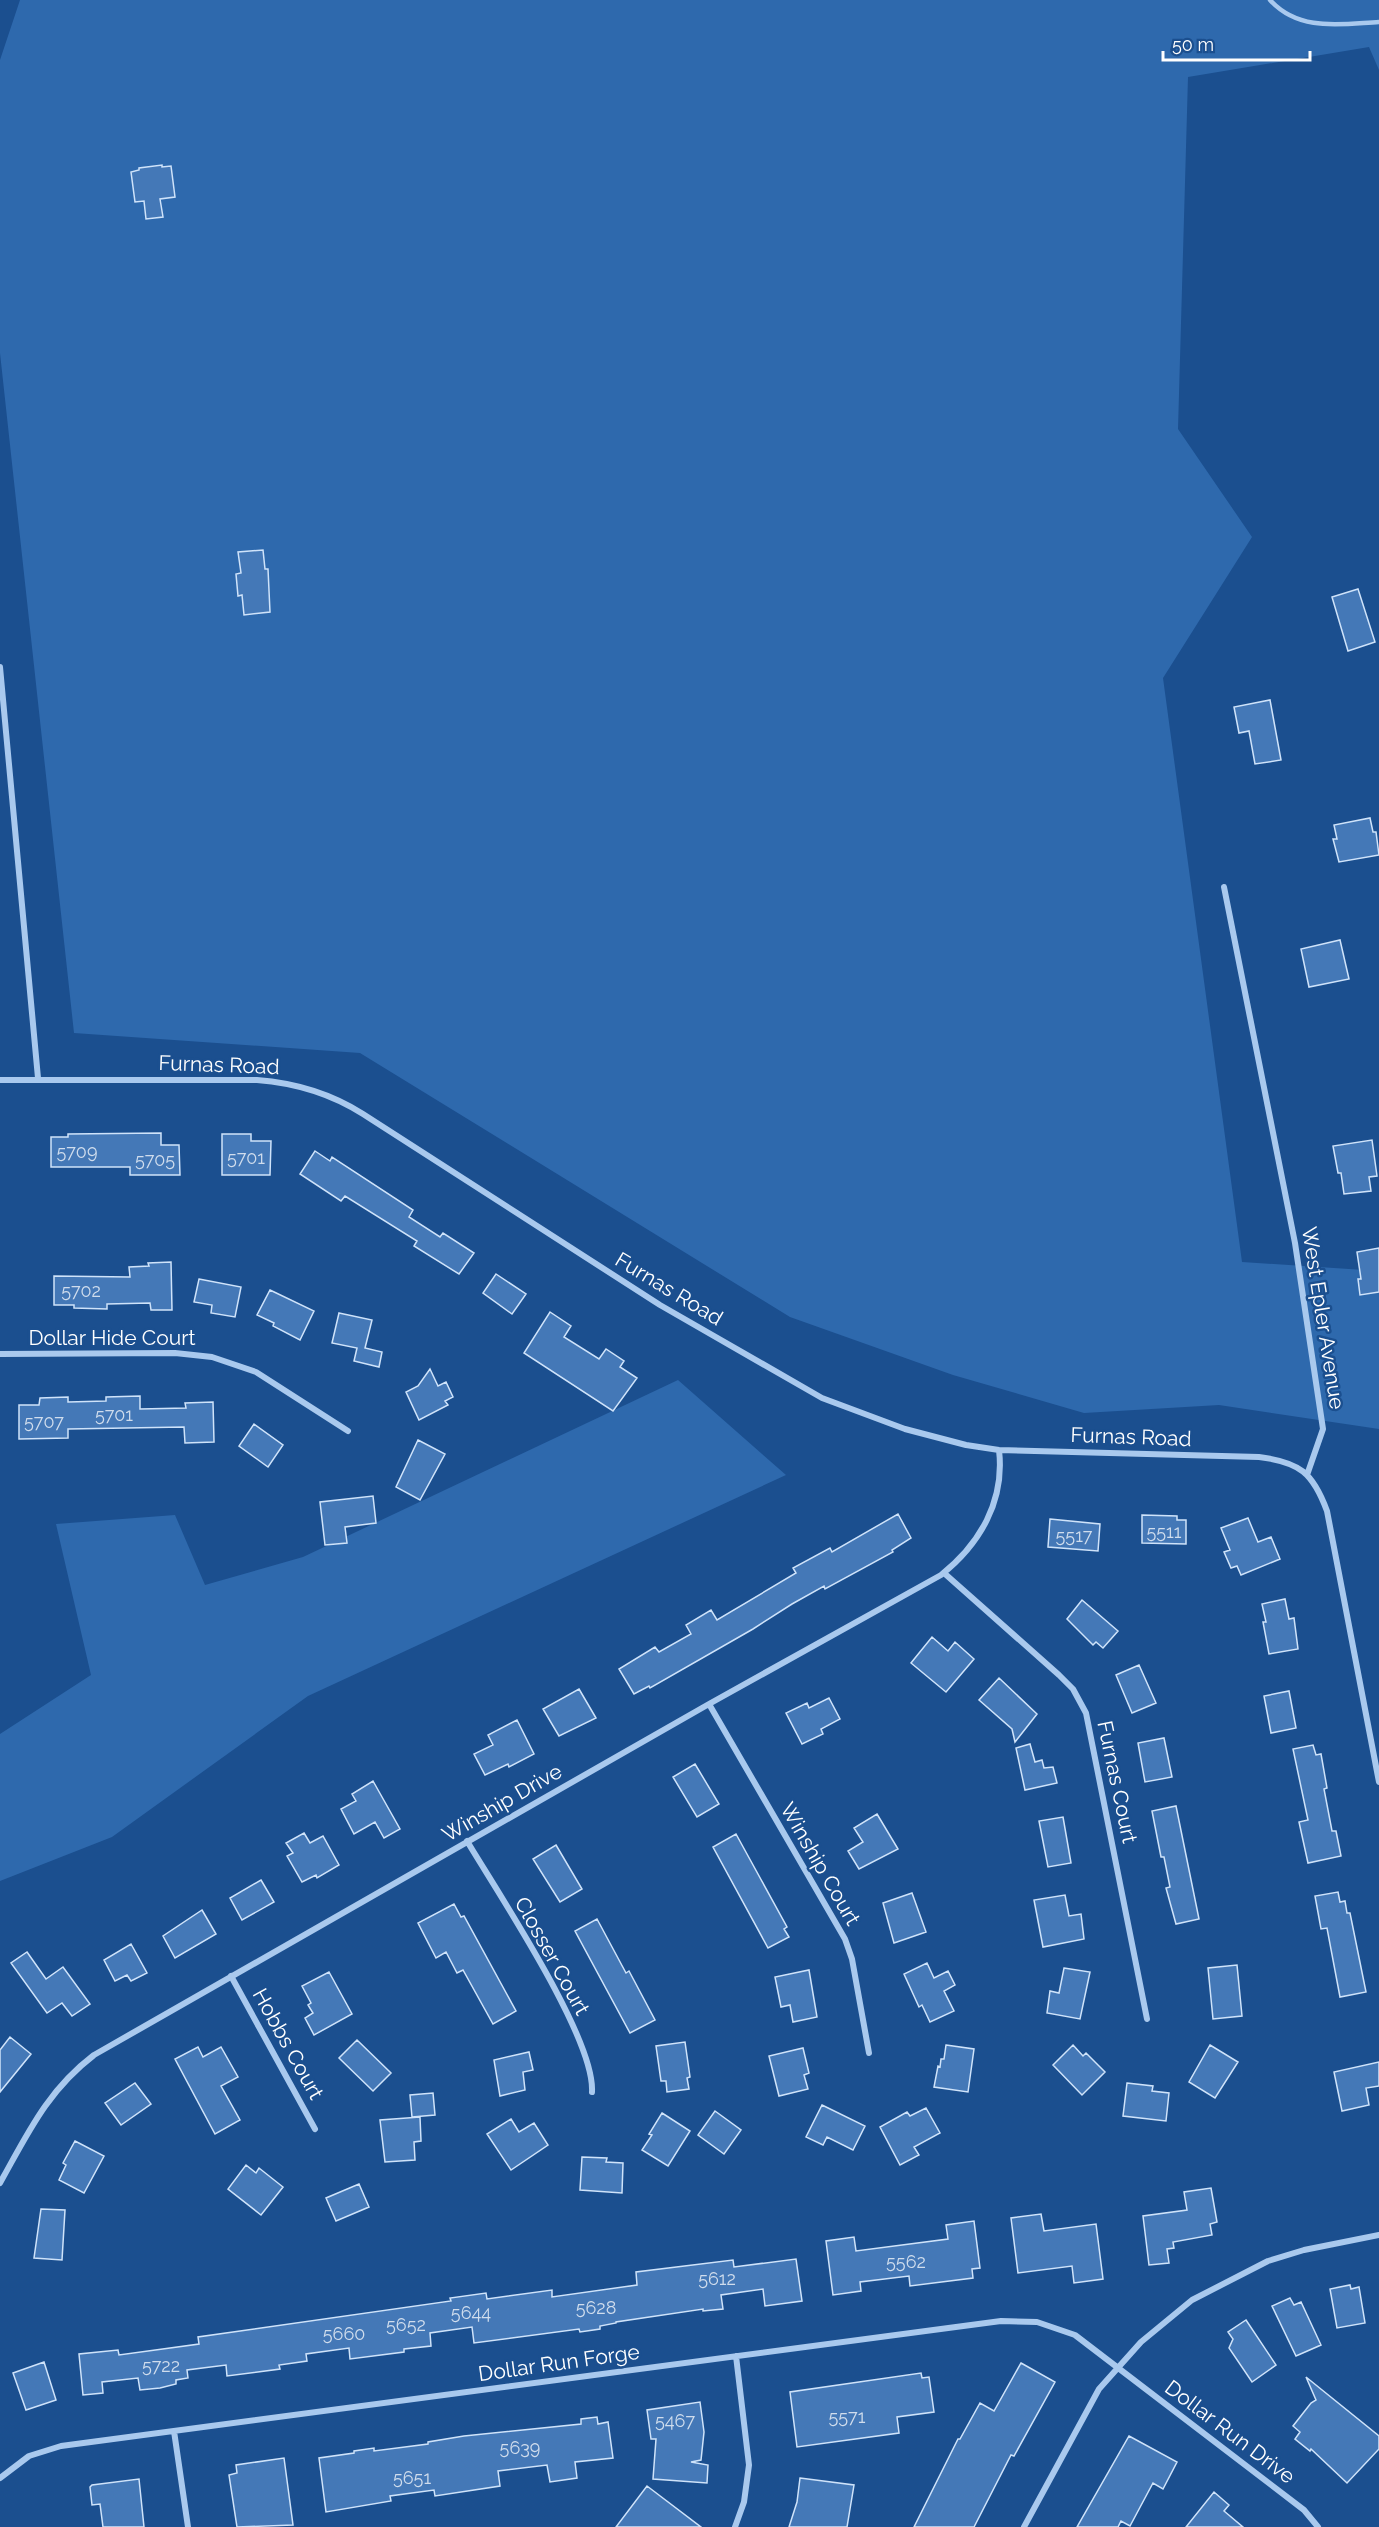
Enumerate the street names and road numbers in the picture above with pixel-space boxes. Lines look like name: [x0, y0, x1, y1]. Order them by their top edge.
street label: Furnas Road: [158, 1050, 280, 1079]
street label: West Epler Avenue: [1297, 1225, 1350, 1411]
street label: Furnas Road: [611, 1247, 728, 1330]
street label: Dollar Hide Court: [28, 1325, 196, 1350]
street label: Furnas Road: [1070, 1422, 1192, 1451]
street label: Furnas Court: [1092, 1718, 1143, 1845]
street label: Winship Drive: [437, 1758, 566, 1847]
street label: Winship Court: [775, 1798, 866, 1930]
street label: Closser Court: [510, 1892, 595, 2019]
street label: Hobbs Court: [248, 1984, 329, 2104]
street label: Dollar Run Forge: [477, 2339, 641, 2386]
street label: Dollar Run Drive: [1160, 2375, 1300, 2489]

